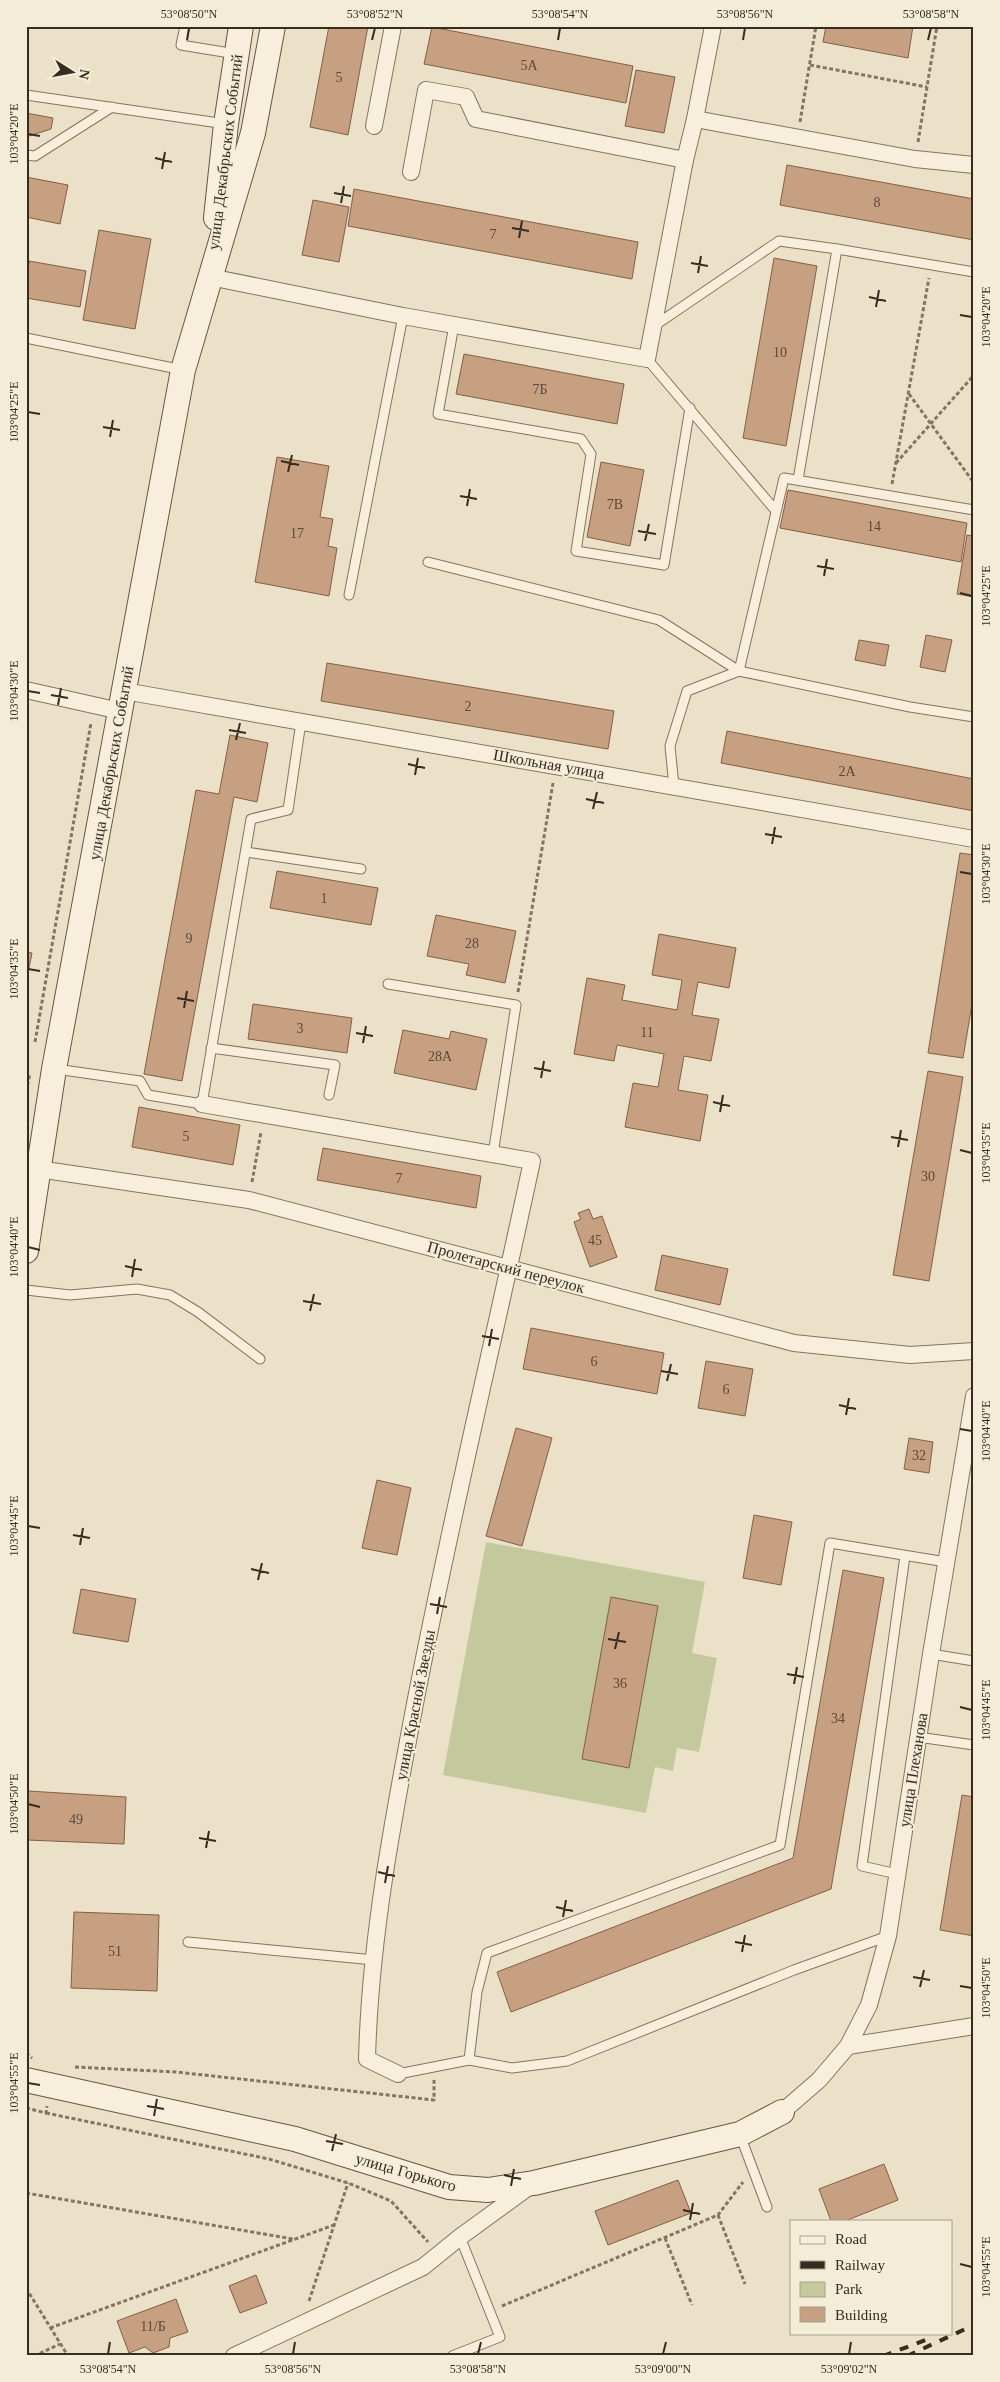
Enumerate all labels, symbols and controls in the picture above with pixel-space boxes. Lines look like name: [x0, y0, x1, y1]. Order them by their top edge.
text: 53°08'50"N: [161, 7, 218, 21]
text: 53°08'52"N: [347, 7, 404, 21]
text: 53°08'54"N: [532, 7, 589, 21]
text: 53°08'56"N: [717, 7, 774, 21]
text: 53°08'58"N: [903, 7, 960, 21]
north arrow: [48, 48, 98, 98]
street label: улица Декабрьских Событий: [205, 53, 246, 251]
house number: 5А: [520, 58, 538, 73]
text: N: [76, 68, 93, 81]
house number: 5: [336, 70, 343, 85]
text: 103°04'20"E: [7, 103, 21, 165]
house number: 8: [874, 195, 881, 210]
house number: 7: [490, 227, 497, 242]
text: 103°04'20"E: [979, 286, 993, 348]
house number: 10: [773, 345, 787, 360]
text: 103°04'25"E: [7, 381, 21, 443]
house number: 7Б: [532, 382, 548, 397]
house number: 7В: [607, 497, 623, 512]
house number: 14: [867, 519, 881, 534]
house number: 17: [290, 526, 304, 541]
text: 103°04'25"E: [979, 565, 993, 627]
text: 103°04'30"E: [7, 660, 21, 722]
street label: улица Декабрьских Событий: [86, 664, 138, 862]
house number: 2: [465, 699, 472, 714]
street label: Школьная улица: [492, 746, 606, 783]
house number: 2А: [838, 764, 856, 779]
text: 103°04'30"E: [979, 843, 993, 905]
house number: 1: [321, 891, 328, 906]
house number: 9: [186, 931, 193, 946]
house number: 28: [465, 936, 479, 951]
text: 103°04'35"E: [7, 938, 21, 1000]
house number: 3: [297, 1021, 304, 1036]
house number: 11: [640, 1025, 654, 1040]
house number: 28А: [428, 1049, 453, 1064]
text: 103°04'35"E: [979, 1122, 993, 1184]
house number: 5: [183, 1129, 190, 1144]
house number: 30: [921, 1169, 935, 1184]
house number: 7: [396, 1171, 403, 1186]
text: 103°04'40"E: [7, 1216, 21, 1278]
house number: 45: [588, 1233, 602, 1248]
street label: Пролетарский переулок: [425, 1238, 587, 1297]
house number: 6: [591, 1354, 598, 1369]
house number: 6: [723, 1382, 730, 1397]
text: 103°04'40"E: [979, 1400, 993, 1462]
house number: 32: [912, 1448, 926, 1463]
text: 103°04'45"E: [7, 1495, 21, 1557]
street label: улица Красной Звезды: [392, 1628, 439, 1782]
house number: 36: [613, 1676, 627, 1691]
text: 103°04'45"E: [979, 1679, 993, 1741]
house number: 34: [831, 1711, 845, 1726]
street label: улица Плеханова: [896, 1711, 931, 1829]
text: 103°04'50"E: [7, 1773, 21, 1835]
house number: 49: [69, 1812, 83, 1827]
house number: 51: [108, 1944, 122, 1959]
text: 103°04'50"E: [979, 1957, 993, 2019]
text: 103°04'55"E: [7, 2052, 21, 2114]
street label: улица Горького: [354, 2150, 458, 2195]
legend: [790, 2220, 952, 2334]
text: Road: [835, 2231, 867, 2247]
text: 103°04'55"E: [979, 2236, 993, 2298]
text: Railway: [835, 2257, 885, 2273]
text: Park: [835, 2281, 863, 2297]
text: Building: [835, 2307, 888, 2323]
house number: 11/Б: [140, 2319, 166, 2334]
text: 53°08'54"N: [80, 2362, 137, 2376]
text: 53°08'56"N: [265, 2362, 322, 2376]
text: 53°08'58"N: [450, 2362, 507, 2376]
text: 53°09'00"N: [635, 2362, 692, 2376]
text: 53°09'02"N: [821, 2362, 878, 2376]

